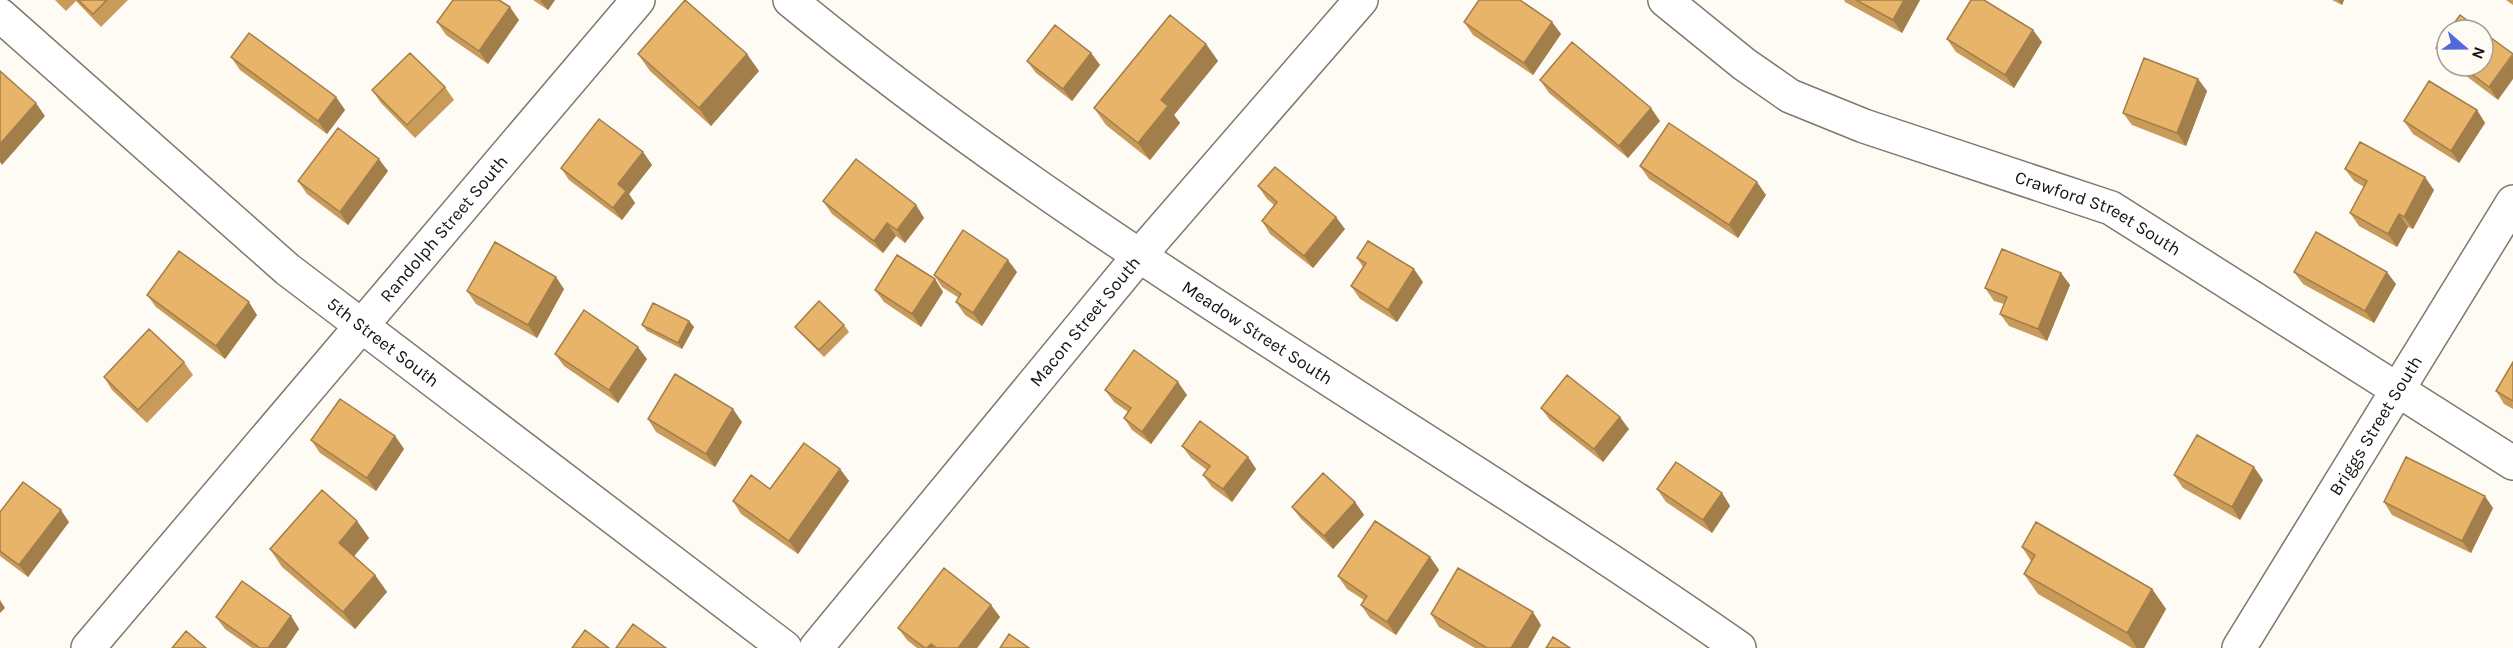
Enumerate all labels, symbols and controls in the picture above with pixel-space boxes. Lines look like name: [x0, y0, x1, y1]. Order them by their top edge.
north arrow: [2435, 18, 2495, 78]
text: N: [2468, 44, 2490, 62]
street label: Randolph Street South: [375, 151, 513, 307]
street label: Crawford Street South: [2012, 166, 2185, 261]
street label: Macon Street South: [1025, 252, 1145, 391]
street label: Meadow Street South: [1178, 276, 1337, 390]
street label: 5th Street South: [323, 292, 444, 392]
street label: Briggs Street South: [2324, 352, 2427, 500]

